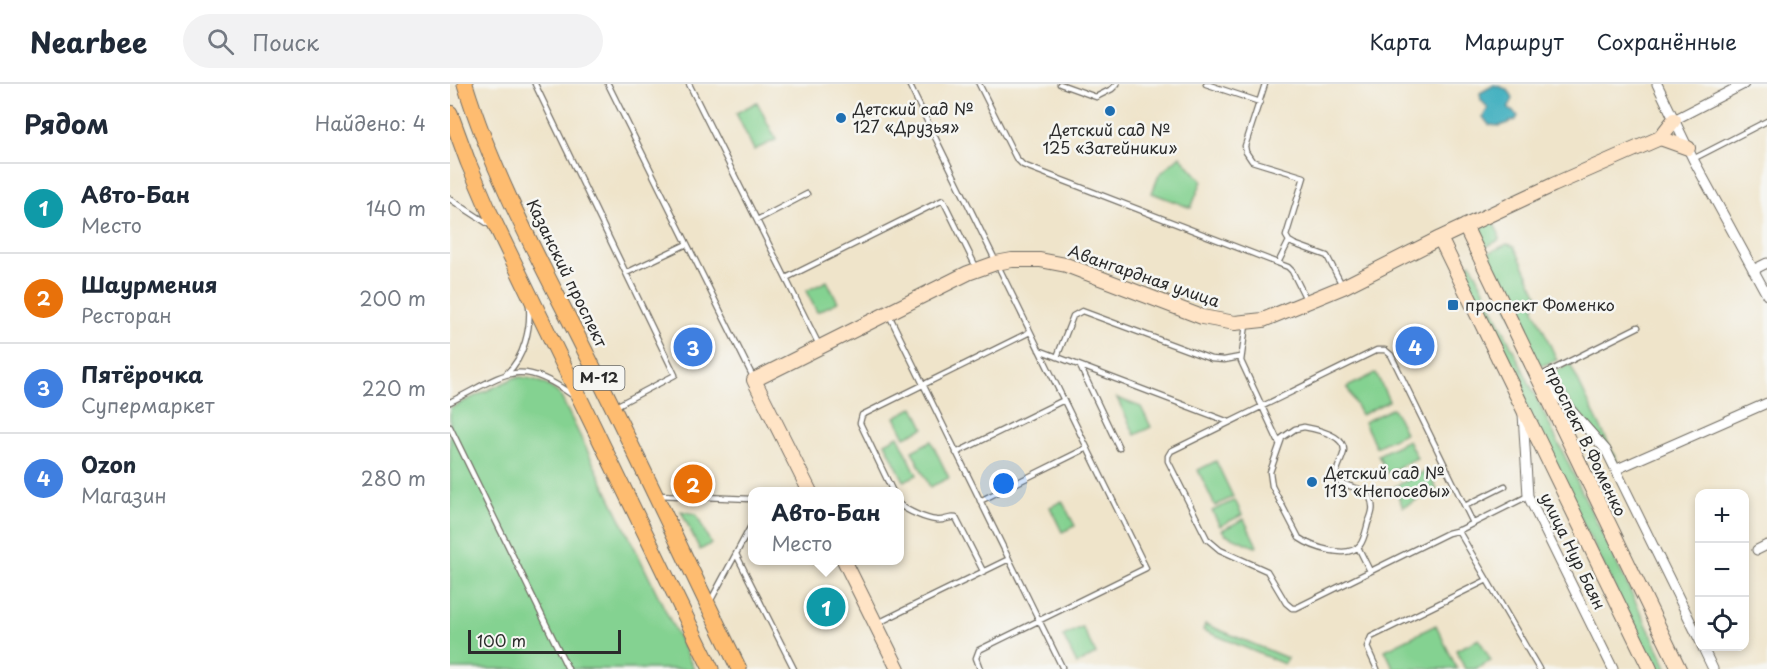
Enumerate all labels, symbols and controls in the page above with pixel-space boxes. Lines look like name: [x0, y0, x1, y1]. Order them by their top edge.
search box: [183, 14, 603, 68]
text: Nearbee: [30, 20, 147, 63]
icon: search: [204, 25, 237, 58]
text: Поиск: [252, 25, 319, 58]
text: Карта: [1370, 25, 1431, 57]
text: Маршрут: [1464, 25, 1564, 57]
text: Сохранённые: [1597, 25, 1737, 57]
place label: Детский сад № 127 «Друзья»: [852, 96, 974, 138]
text: Рядом: [24, 104, 109, 143]
marker: Детский сад № 125 «Затейники»: [1103, 104, 1117, 118]
text: Найдено: 4: [315, 108, 426, 138]
marker: Детский сад № 127 «Друзья»: [834, 111, 848, 125]
place label: Детский сад № 125 «Затейники»: [1043, 117, 1177, 159]
text: Авто-Бан: [81, 177, 190, 210]
text: 1: [39, 193, 48, 223]
text: 140 m: [366, 193, 426, 223]
street label: Казанский проспект: [522, 194, 614, 351]
text: Место: [81, 210, 142, 240]
street label: Авангардная улица: [1065, 238, 1223, 312]
text: Шаурмения: [81, 267, 218, 300]
text: 2: [36, 283, 51, 313]
text: 200 m: [359, 283, 426, 313]
place label: проспект Фоменко: [1465, 292, 1615, 316]
marker: проспект Фоменко: [1446, 298, 1460, 312]
text: Ресторан: [81, 300, 172, 330]
pin: 3: [674, 324, 712, 370]
pin: 4: [1396, 324, 1434, 368]
text: Пятёрочка: [81, 357, 203, 390]
street label: проспект В.Фоменко: [1540, 361, 1634, 520]
road number: М-12: [574, 366, 624, 390]
text: 3: [37, 373, 50, 403]
text: 220 m: [362, 373, 426, 403]
text: Супермаркет: [81, 390, 214, 420]
text: Ozon: [81, 447, 136, 480]
place label: Детский сад № 113 «Непоседы»: [1323, 460, 1450, 502]
pin: 2: [674, 462, 712, 506]
text: 4: [37, 463, 50, 493]
text: 280 m: [361, 463, 426, 493]
your location: [989, 469, 1018, 498]
marker: Детский сад № 113 «Непоседы»: [1305, 475, 1319, 489]
text: Магазин: [81, 480, 167, 510]
popup: [748, 487, 904, 565]
street label: улица Нур Баян: [1535, 488, 1613, 613]
map controls: [1695, 489, 1749, 651]
button: +: [1695, 489, 1749, 543]
text: Авто-Бан: [771, 495, 881, 528]
text: Место: [771, 528, 832, 558]
button: −: [1695, 543, 1749, 597]
pin: 1: [806, 584, 845, 630]
button: locate: [1695, 597, 1749, 651]
scale bar: [468, 627, 621, 654]
text: 100 m: [477, 628, 526, 652]

